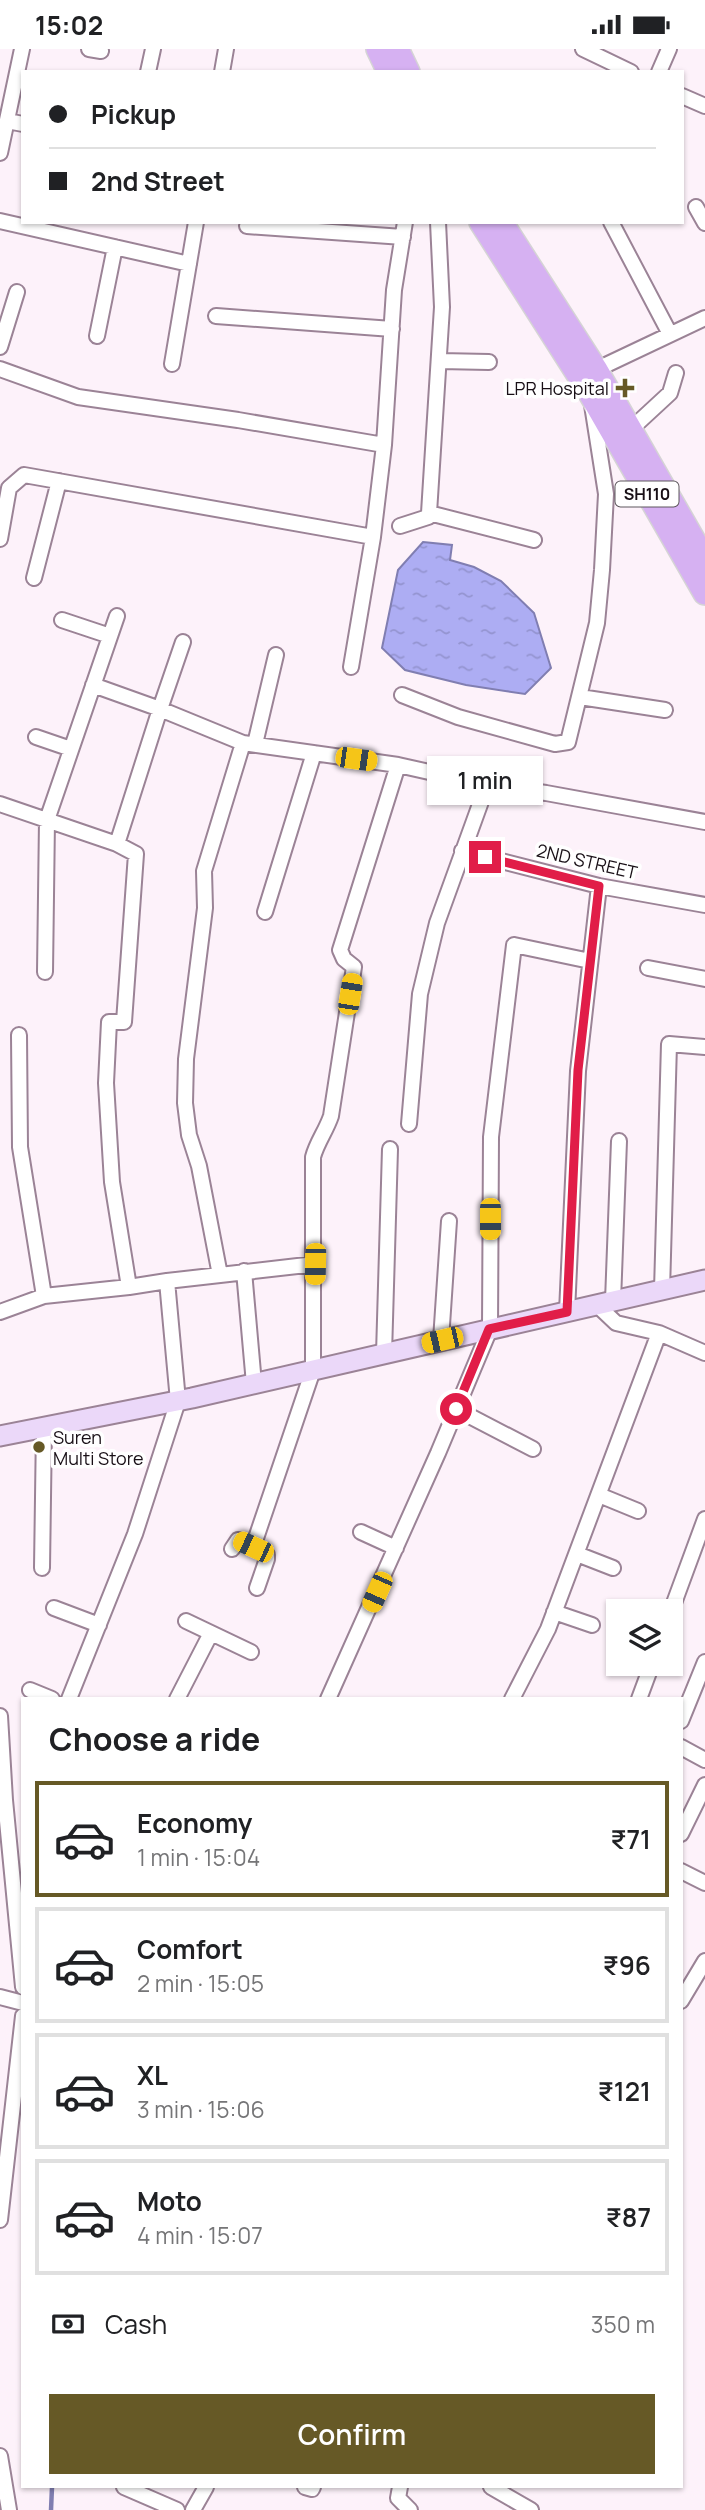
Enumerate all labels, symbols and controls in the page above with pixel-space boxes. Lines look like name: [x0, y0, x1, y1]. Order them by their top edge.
text: 15:02: [35, 7, 103, 43]
text: Pickup: [91, 96, 176, 132]
text: 2nd Street: [91, 163, 225, 199]
place label: LPR Hospital: [505, 376, 609, 400]
marker: LPR Hospital: [615, 378, 635, 398]
road number: SH110: [616, 481, 678, 507]
car: [334, 746, 379, 772]
callout: 1 min: [427, 755, 543, 805]
text: 1 min: [458, 764, 512, 796]
street label: 2ND STREET: [534, 838, 640, 884]
route end: [469, 841, 501, 873]
car: [337, 972, 364, 1016]
car: [480, 1198, 501, 1240]
car: [305, 1243, 326, 1285]
car: [420, 1325, 465, 1355]
route start: [440, 1393, 472, 1425]
place label: Suren Multi Store: [53, 1425, 143, 1470]
marker: Suren Multi Store: [31, 1439, 47, 1455]
car: [230, 1529, 277, 1565]
car: [359, 1569, 396, 1615]
map controls: [606, 1599, 683, 1676]
button: layers: [606, 1599, 683, 1676]
text: Choose a ride: [49, 1717, 260, 1761]
text: Economy: [137, 1805, 252, 1841]
icon: car: [53, 1808, 116, 1871]
text: ₹71: [611, 1821, 651, 1857]
text: 1 min · 15:04: [137, 1841, 260, 1873]
text: Comfort: [137, 1931, 243, 1967]
icon: car: [53, 1934, 116, 1997]
text: ₹96: [603, 1947, 651, 1983]
text: 2 min · 15:05: [137, 1967, 264, 1999]
text: XL: [137, 2057, 168, 2093]
icon: car: [53, 2060, 116, 2123]
text: ₹121: [598, 2073, 651, 2109]
text: 3 min · 15:06: [137, 2093, 265, 2125]
text: Moto: [137, 2183, 202, 2219]
icon: car: [53, 2186, 116, 2249]
text: ₹87: [606, 2199, 651, 2235]
text: 4 min · 15:07: [137, 2219, 263, 2251]
icon: cash: [49, 2305, 87, 2343]
text: Cash: [105, 2306, 167, 2342]
text: 350 m: [591, 2308, 655, 2340]
button: Confirm: [49, 2394, 655, 2474]

